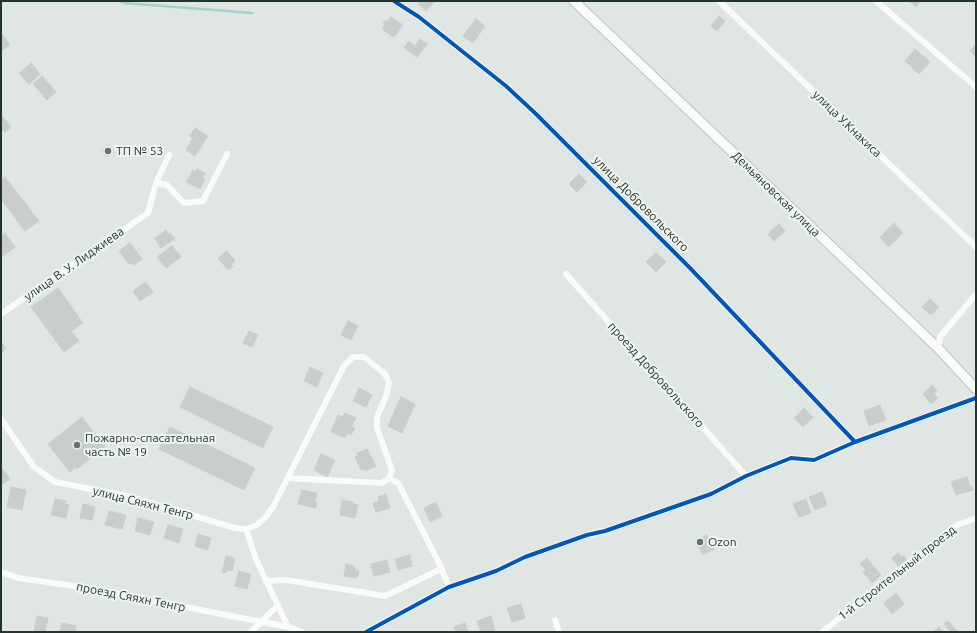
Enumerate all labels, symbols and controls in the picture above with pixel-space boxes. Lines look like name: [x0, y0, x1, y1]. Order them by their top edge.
street label: улица У.Кнакиса: [810, 88, 884, 160]
place label: ТП № 53: [116, 144, 163, 158]
marker: ТП № 53: [103, 146, 113, 156]
street label: Демьяновская улица: [729, 148, 823, 240]
street label: улица Добровольского: [590, 153, 692, 255]
street label: улица В. У. Лиджиева: [21, 224, 127, 304]
street label: проезд Добровольского: [605, 319, 707, 431]
place label: Пожарно-спасательная часть № 19: [85, 431, 215, 459]
marker: Пожарно-спасательная часть № 19: [72, 440, 82, 450]
street label: улица Сяяхн Тенгр: [91, 484, 195, 522]
street label: 1-й Строительный проезд: [835, 523, 959, 623]
place label: Ozon: [708, 535, 737, 549]
marker: Ozon: [695, 537, 705, 547]
street label: проезд Сяяхн Тенгр: [75, 579, 187, 615]

